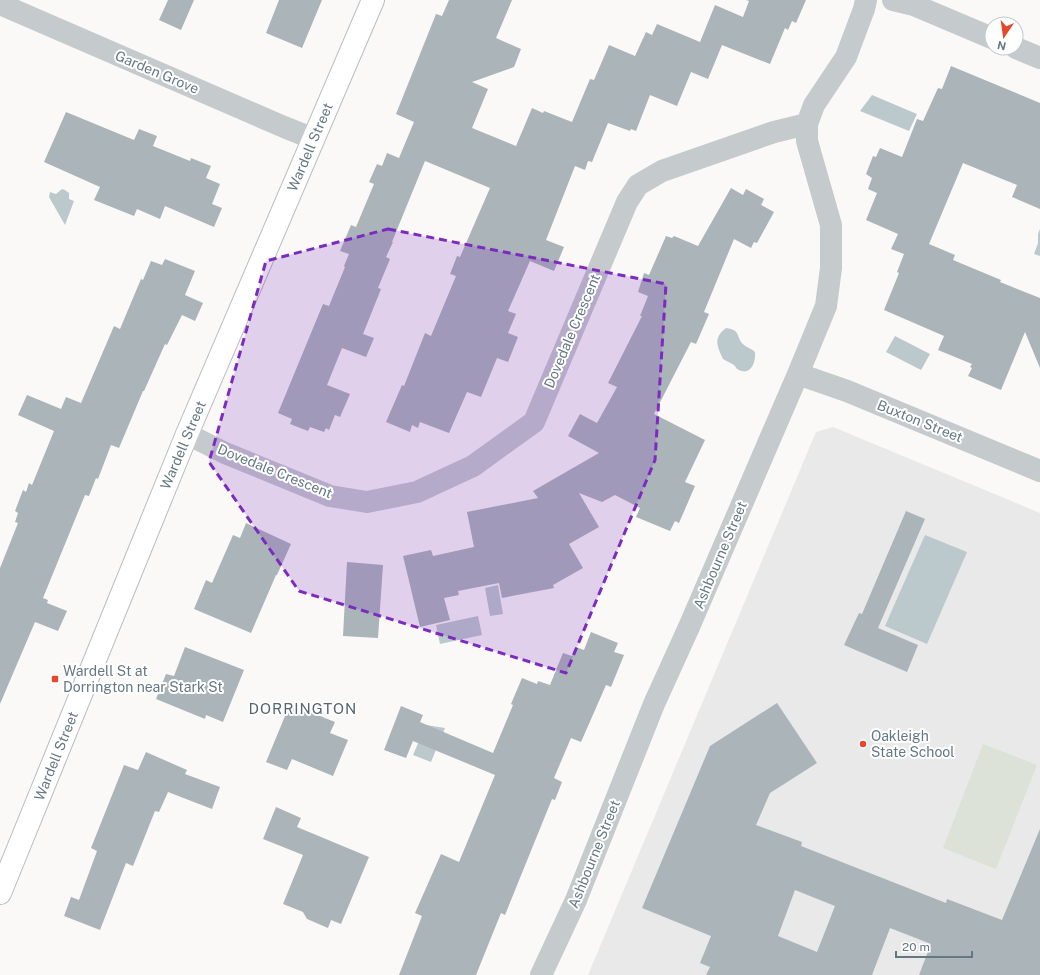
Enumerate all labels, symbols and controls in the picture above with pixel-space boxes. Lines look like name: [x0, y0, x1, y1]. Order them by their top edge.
north arrow: [984, 16, 1024, 56]
text: N: [996, 39, 1007, 53]
street label: Garden Grove: [113, 47, 201, 97]
street label: Wardell Street: [284, 100, 336, 194]
street label: Dovedale Crescent: [541, 272, 603, 390]
street label: Buxton Street: [875, 397, 965, 445]
street label: Wardell Street: [157, 398, 209, 492]
street label: Dovedale Crescent: [215, 441, 335, 501]
street label: Ashbourne Street: [690, 499, 750, 611]
place label: Wardell St at Dorrington near Stark St: [63, 663, 223, 695]
marker: Wardell St at Dorrington near Stark St: [50, 674, 60, 684]
district label: DORRINGTON: [249, 700, 357, 717]
street label: Wardell Street: [31, 709, 81, 803]
place label: Oakleigh State School: [871, 728, 954, 760]
marker: Oakleigh State School: [858, 739, 868, 749]
street label: Ashbourne Street: [565, 798, 623, 910]
scale bar: [896, 933, 972, 959]
text: 20 m: [902, 940, 930, 954]

